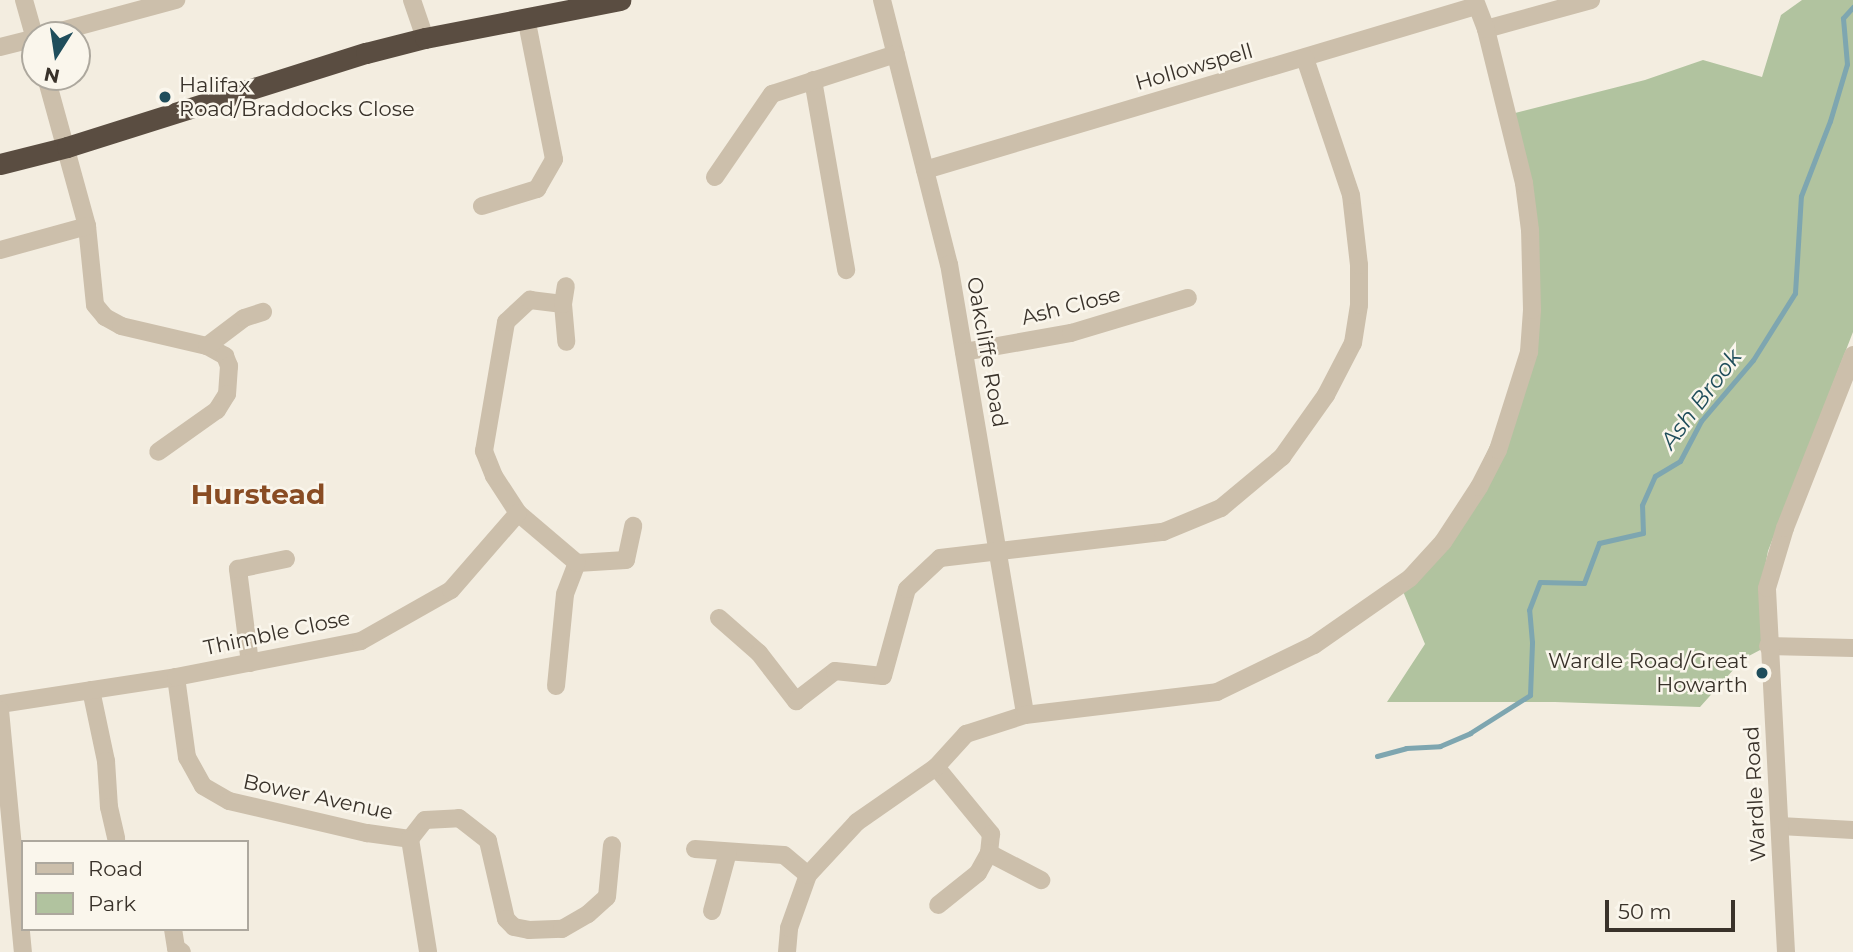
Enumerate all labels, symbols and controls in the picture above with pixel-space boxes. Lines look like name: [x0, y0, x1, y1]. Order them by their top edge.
north arrow: [21, 21, 91, 91]
street label: Hollowspell: [1132, 38, 1256, 96]
text: N: [42, 62, 62, 88]
place label: Halifax Road/Braddocks Close: [179, 72, 415, 122]
marker: Halifax Road/Braddocks Close: [157, 89, 173, 105]
street label: Oakcliffe Road: [961, 275, 1013, 429]
street label: Ash Close: [1019, 281, 1123, 331]
water label: Ash Brook: [1654, 344, 1748, 454]
district label: Hurstead: [191, 477, 325, 511]
street label: Thimble Close: [202, 605, 352, 661]
place label: Wardle Road/Great Howarth: [1548, 648, 1748, 698]
marker: Wardle Road/Great Howarth: [1754, 665, 1770, 681]
street label: Wardle Road: [1739, 726, 1771, 862]
street label: Bower Avenue: [241, 769, 395, 825]
legend: [21, 840, 248, 931]
text: Road: [88, 856, 143, 881]
scale bar: [1608, 886, 1738, 930]
text: Park: [88, 891, 136, 916]
text: 50 m: [1618, 899, 1672, 924]

